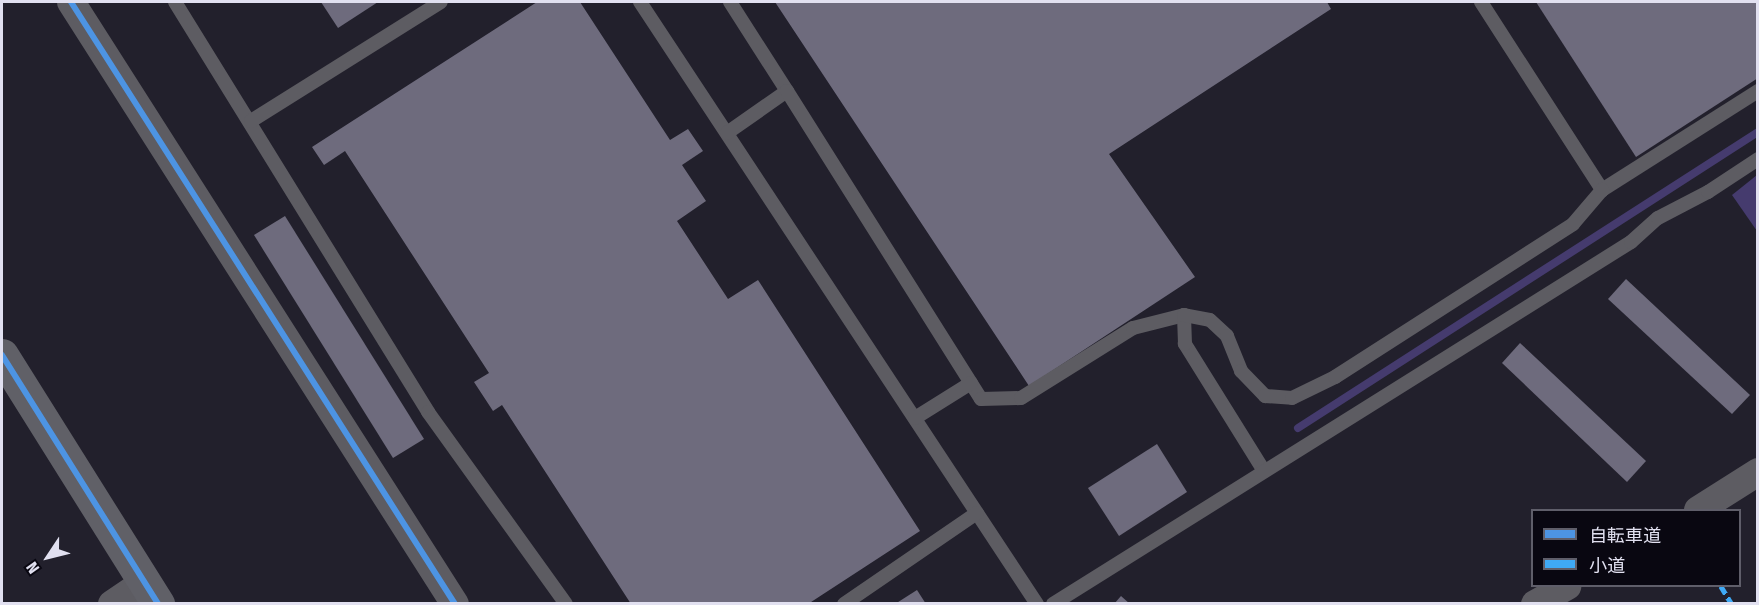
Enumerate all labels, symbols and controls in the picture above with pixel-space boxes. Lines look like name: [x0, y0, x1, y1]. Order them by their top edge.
legend: [1531, 509, 1741, 587]
text: 自転車道: [1589, 525, 1661, 547]
north arrow: [18, 527, 78, 587]
text: 小道: [1589, 555, 1625, 577]
text: N: [22, 558, 43, 577]

